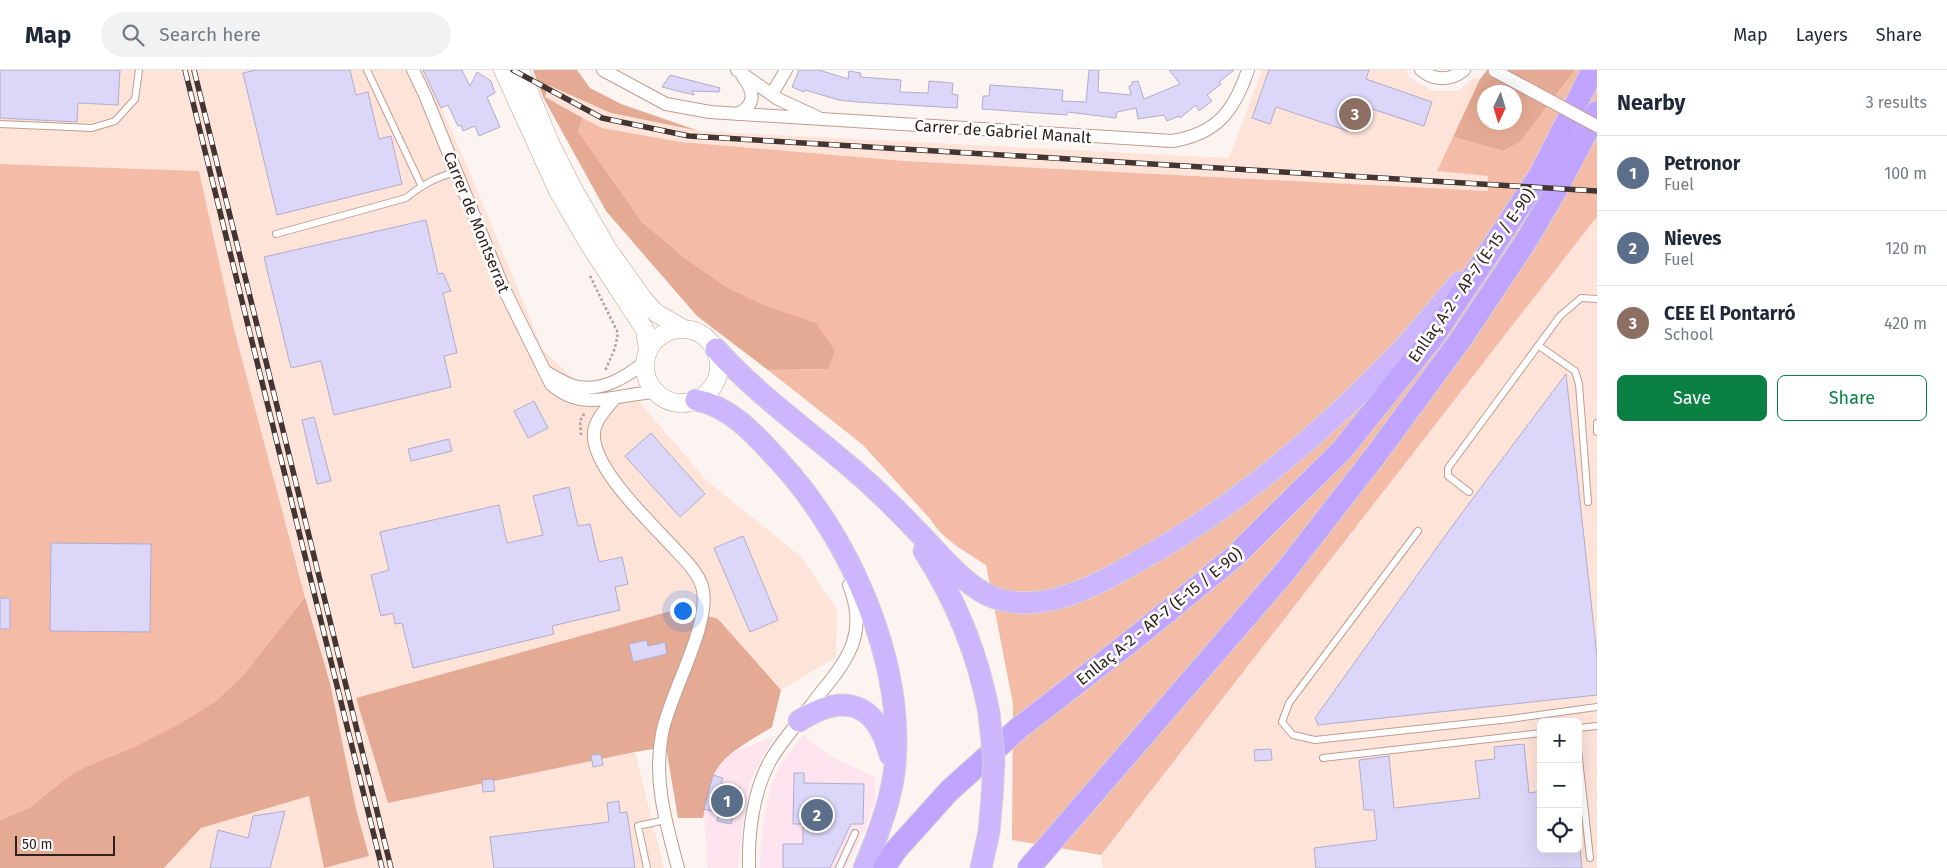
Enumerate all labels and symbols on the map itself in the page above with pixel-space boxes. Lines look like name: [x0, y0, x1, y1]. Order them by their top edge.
north arrow: [1477, 85, 1522, 130]
pin: 3: [1339, 95, 1371, 133]
street label: Carrer de Gabriel Manalt: [914, 116, 1092, 147]
street label: Carrer de Montserrat: [440, 149, 514, 296]
street label: Enllaç A-2 - AP-7 (E-15 / E-90): [1404, 185, 1540, 366]
street label: Enllaç A-2 - AP-7 (E-15 / E-90): [1073, 544, 1247, 690]
your location: [670, 598, 696, 624]
pin: 1: [711, 782, 743, 820]
pin: 2: [801, 796, 833, 834]
scale bar: [15, 833, 115, 856]

